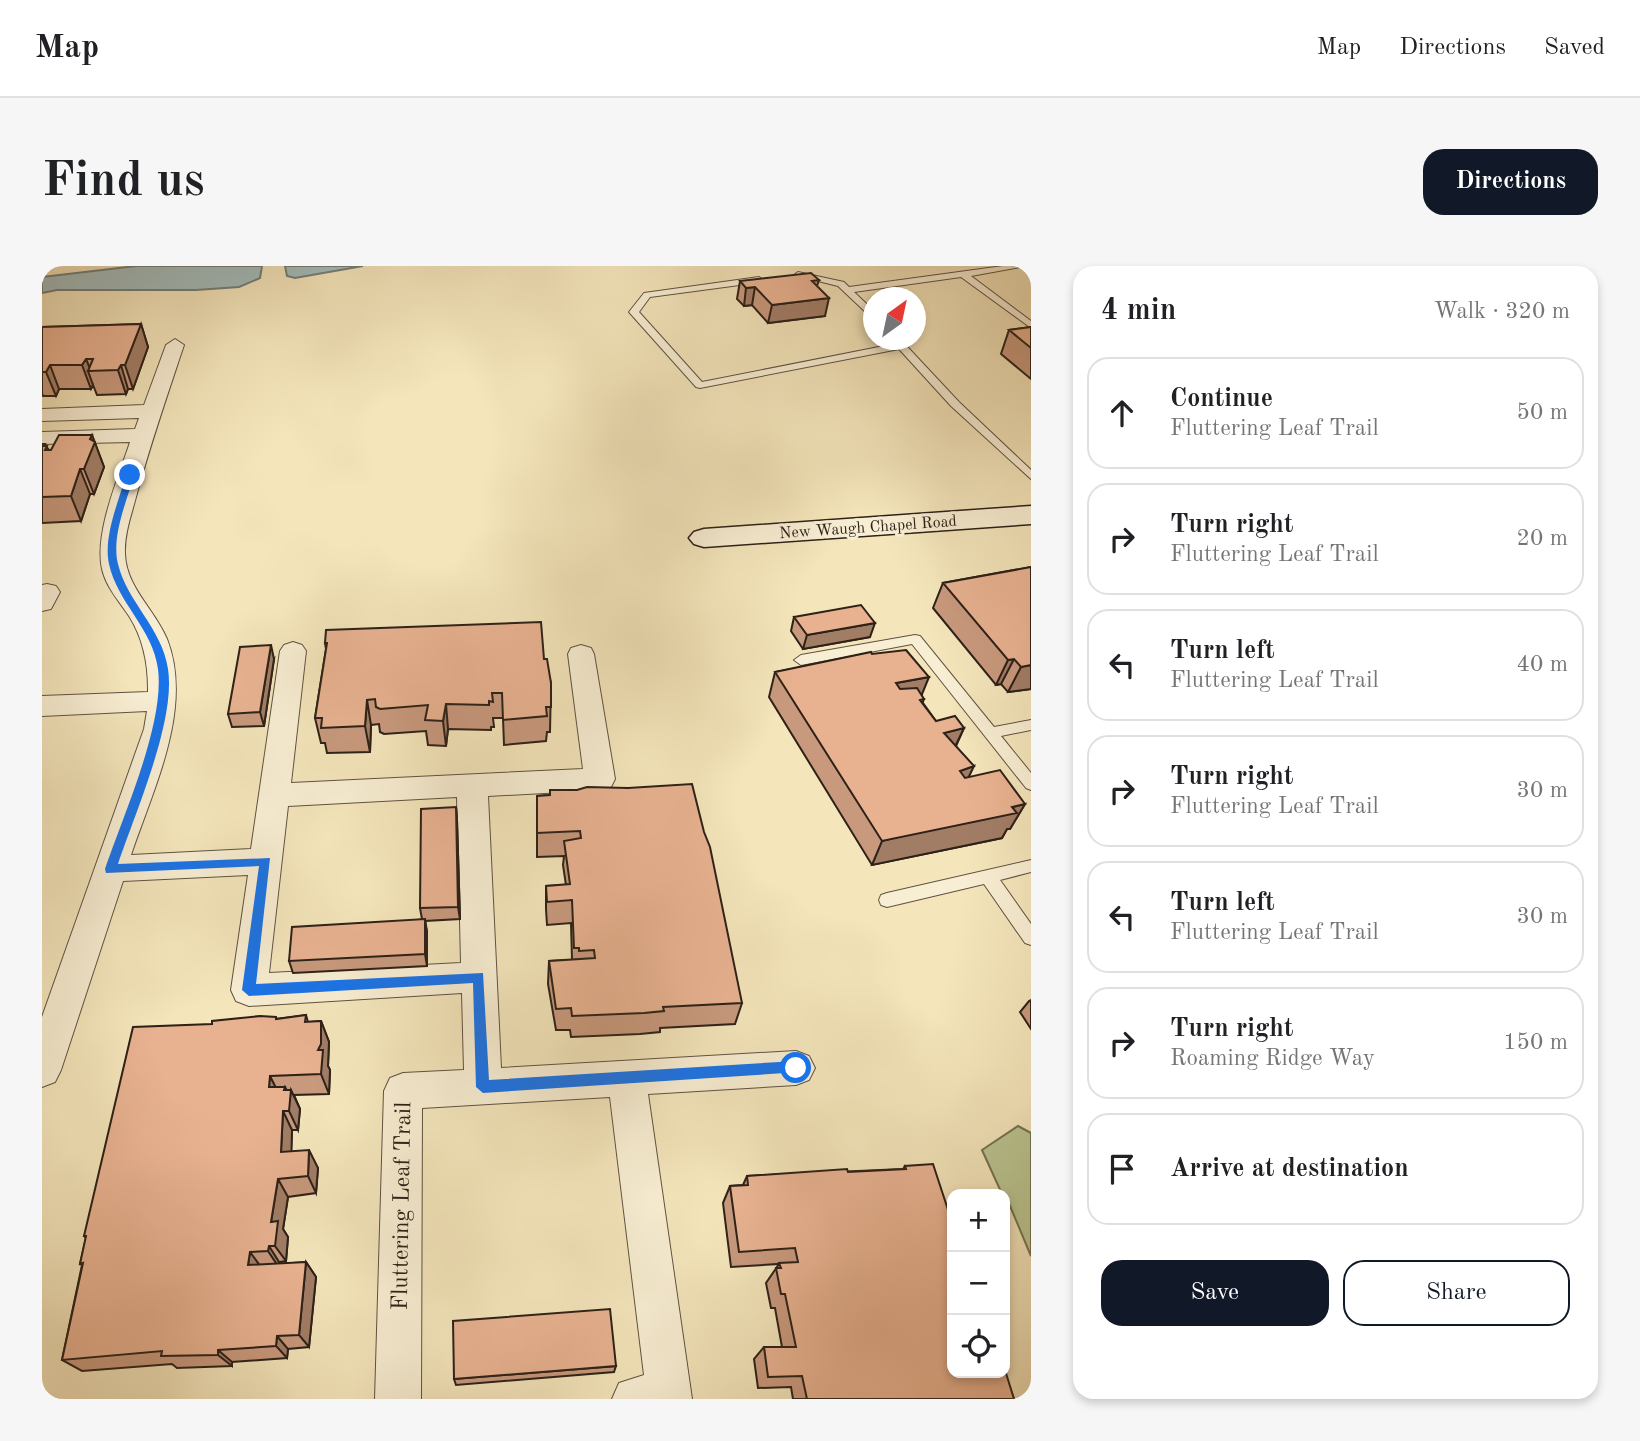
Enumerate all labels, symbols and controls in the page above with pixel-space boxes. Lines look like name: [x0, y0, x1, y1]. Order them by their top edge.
text: Map: [35, 32, 99, 65]
text: Map: [1317, 36, 1361, 60]
text: Directions: [1399, 36, 1506, 60]
text: Saved: [1544, 36, 1605, 60]
button: Directions: [1423, 149, 1598, 215]
text: Find us: [42, 158, 205, 207]
north arrow: [863, 287, 926, 350]
text: 4 min: [1101, 296, 1176, 326]
text: Walk · 320 m: [1434, 300, 1570, 323]
text: Continue: [1170, 386, 1273, 412]
icon: ahead: [1103, 394, 1141, 432]
text: 50 m: [1517, 401, 1568, 424]
text: Fluttering Leaf Trail: [1170, 417, 1379, 440]
route end: [114, 459, 145, 490]
text: Turn right: [1170, 512, 1293, 538]
street label: New Waugh Chapel Road: [779, 514, 957, 542]
icon: right: [1103, 520, 1141, 558]
text: 20 m: [1517, 527, 1568, 550]
text: Fluttering Leaf Trail: [1170, 543, 1379, 566]
text: Turn left: [1170, 638, 1275, 664]
icon: left: [1103, 646, 1141, 684]
text: 40 m: [1517, 653, 1568, 676]
text: Fluttering Leaf Trail: [1170, 669, 1379, 692]
text: Turn right: [1170, 764, 1293, 790]
icon: right: [1103, 772, 1141, 810]
text: 30 m: [1517, 779, 1568, 802]
text: Fluttering Leaf Trail: [1170, 795, 1379, 818]
text: Turn left: [1170, 890, 1275, 916]
icon: left: [1103, 898, 1141, 936]
text: 30 m: [1517, 905, 1568, 928]
text: Fluttering Leaf Trail: [1170, 921, 1379, 944]
text: Turn right: [1170, 1016, 1293, 1042]
icon: right: [1103, 1024, 1141, 1062]
text: 150 m: [1503, 1031, 1568, 1054]
text: Roaming Ridge Way: [1170, 1047, 1375, 1070]
route start: [780, 1052, 811, 1083]
street label: Fluttering Leaf Trail: [389, 1101, 415, 1311]
icon: arrive: [1103, 1150, 1141, 1188]
text: Arrive at destination: [1170, 1156, 1409, 1182]
map controls: [947, 1189, 1010, 1378]
button: +: [947, 1189, 1010, 1252]
button: −: [947, 1252, 1010, 1315]
button: Save: [1101, 1260, 1329, 1326]
button: Share: [1343, 1260, 1570, 1326]
button: locate: [947, 1315, 1010, 1378]

